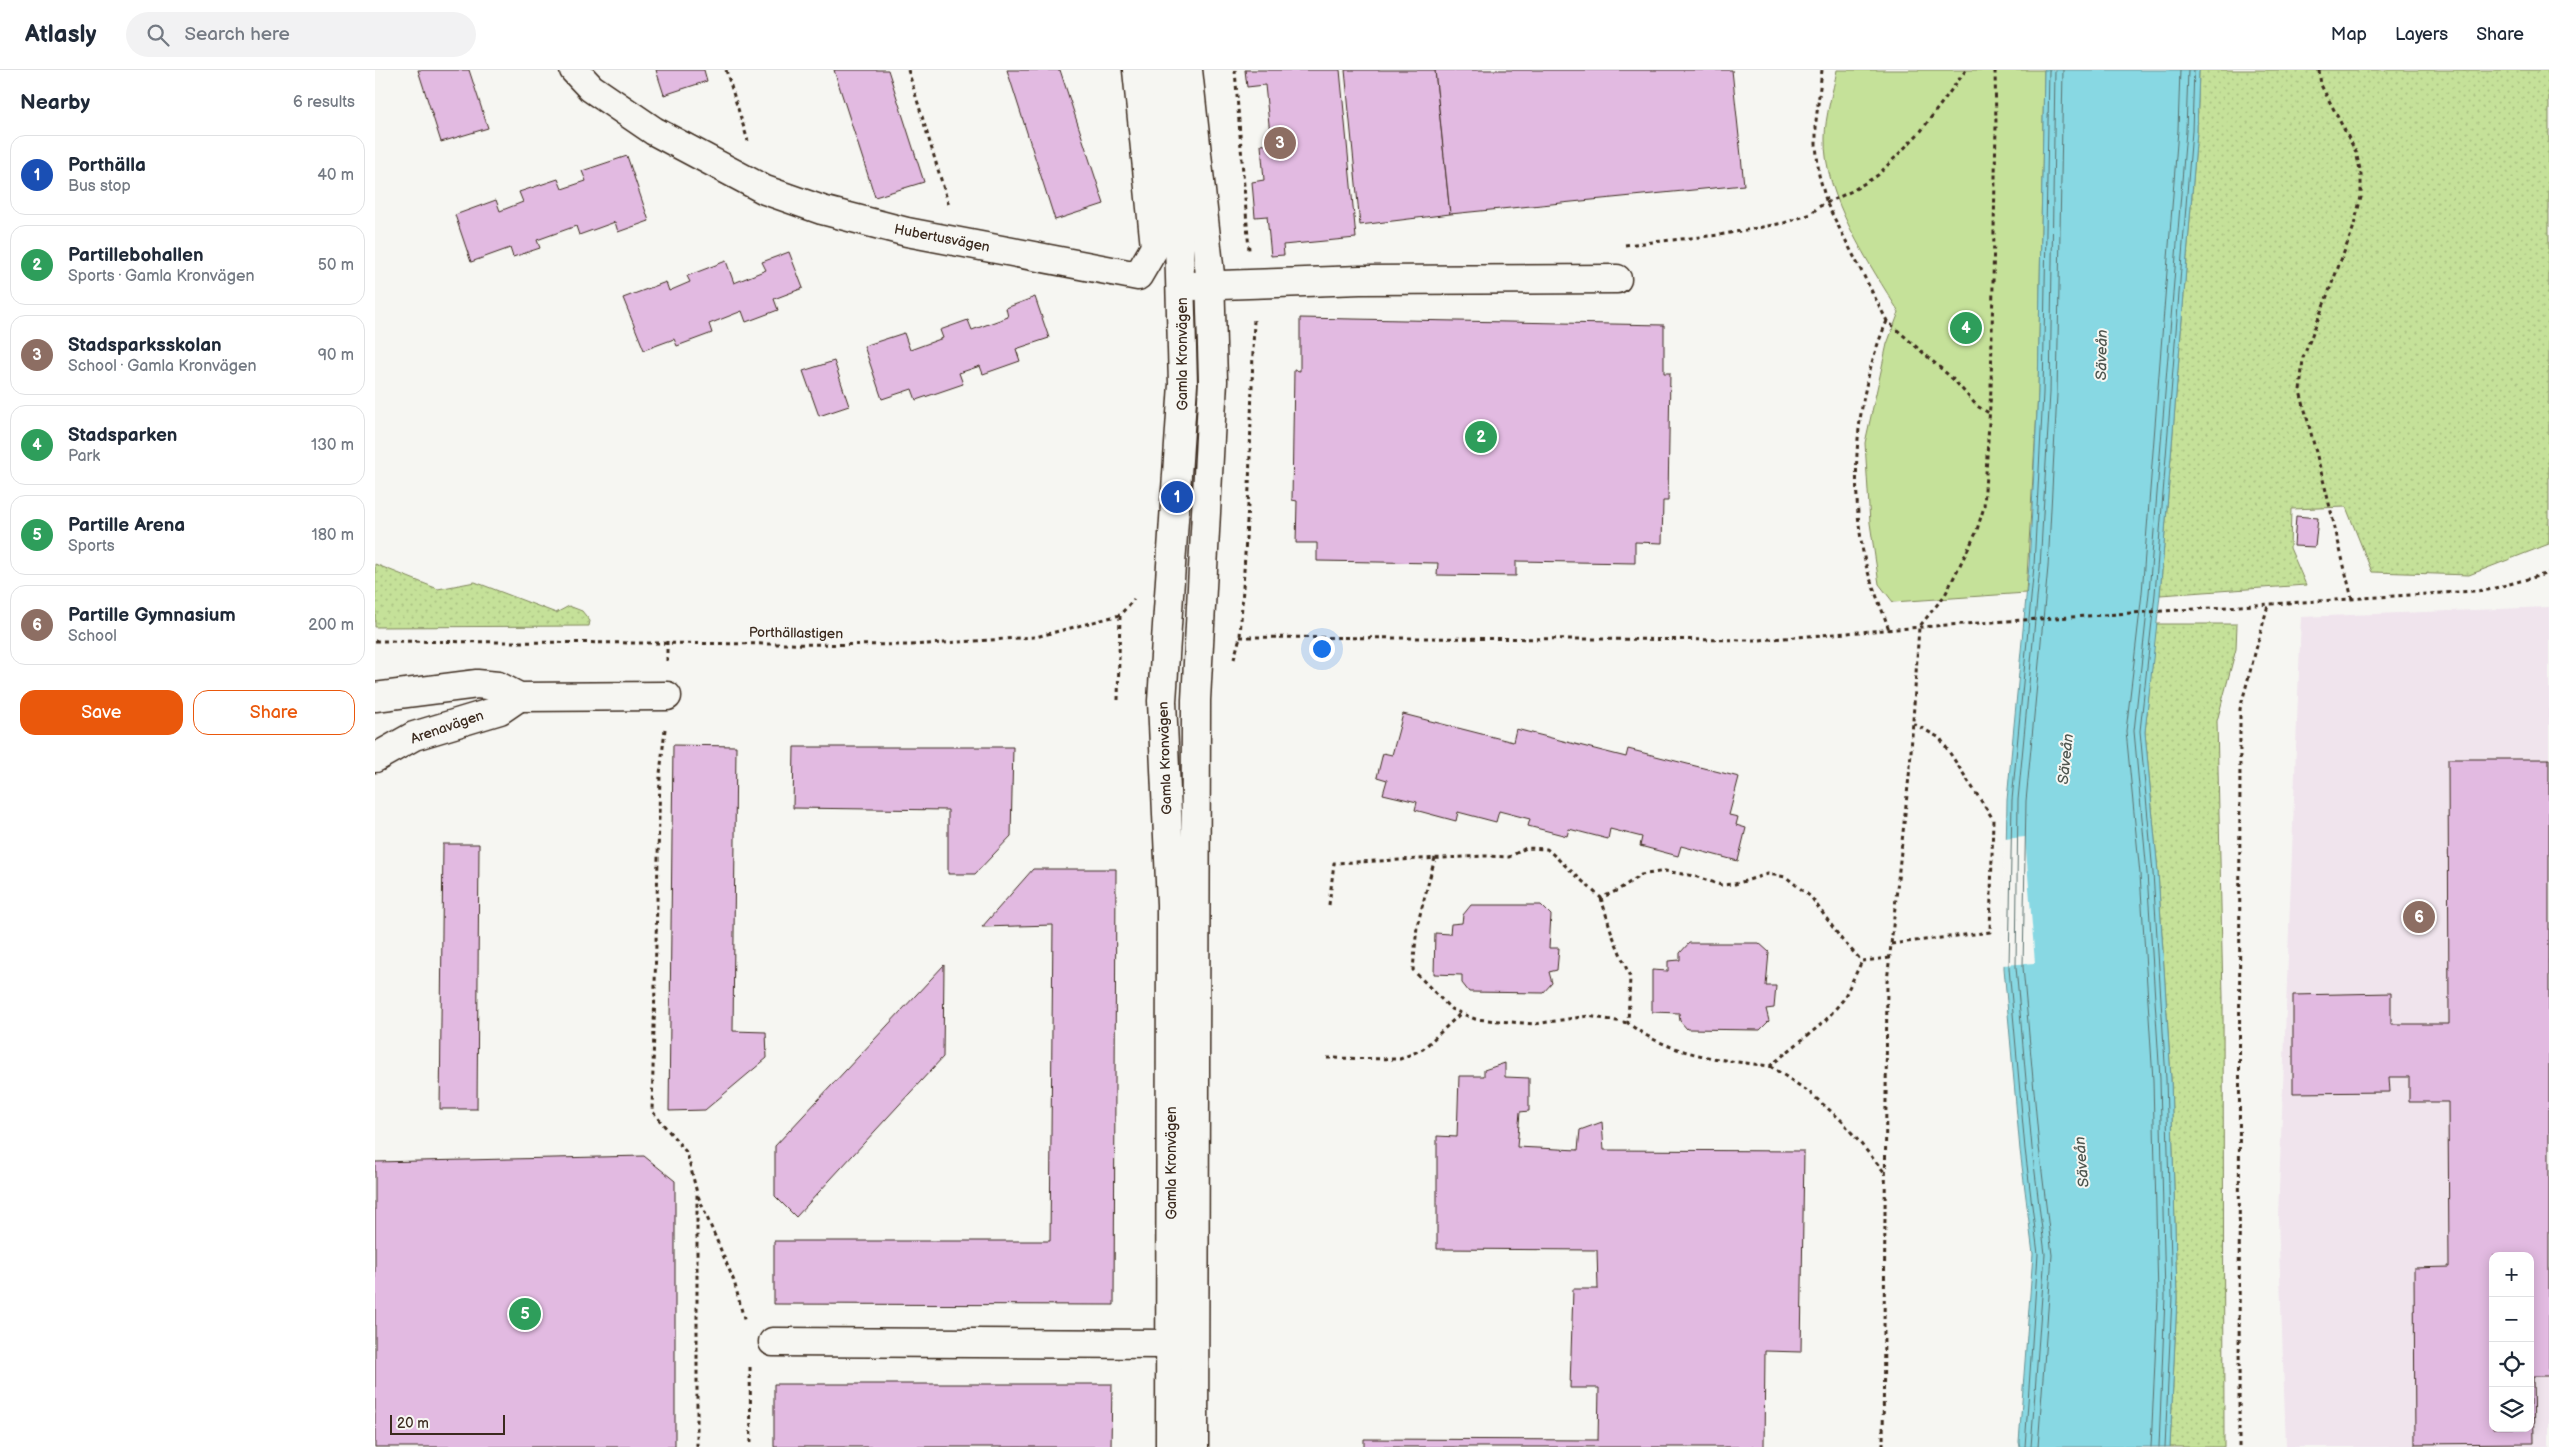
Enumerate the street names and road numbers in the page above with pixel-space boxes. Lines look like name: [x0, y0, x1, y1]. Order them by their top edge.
street label: Hubertusvägen: [893, 220, 991, 256]
street label: Gamla Kronvägen: [1174, 297, 1191, 411]
street label: Porthällastigen: [749, 624, 843, 642]
street label: Gamla Kronvägen: [1155, 701, 1175, 815]
street label: Arenavägen: [408, 707, 486, 747]
street label: Gamla Kronvägen: [1163, 1106, 1180, 1220]

